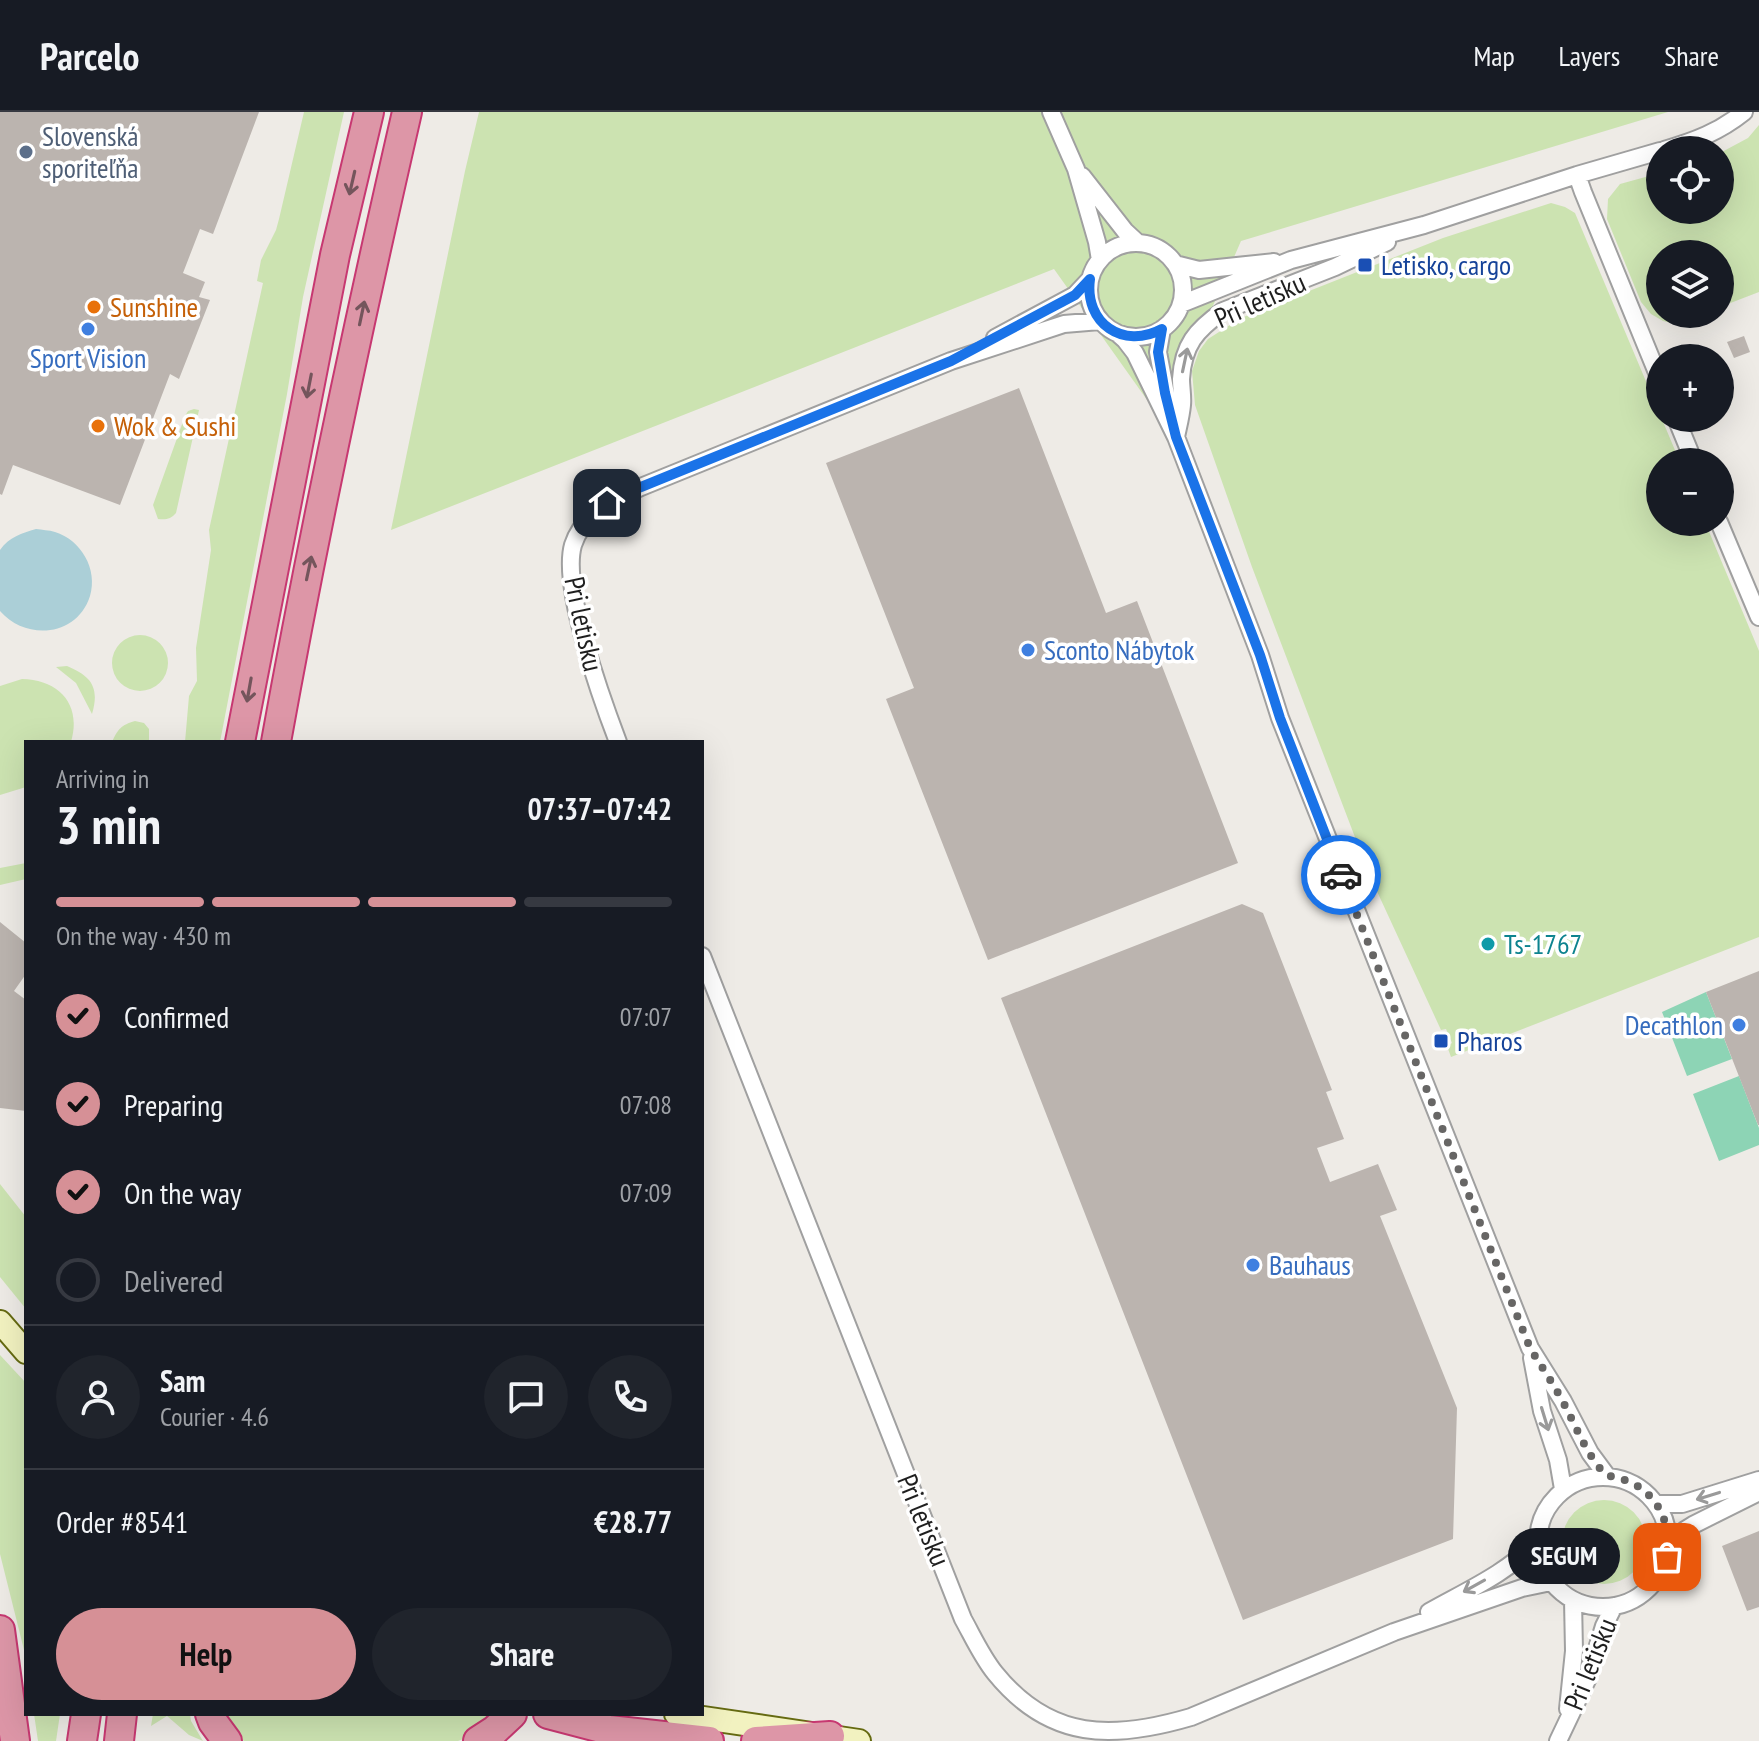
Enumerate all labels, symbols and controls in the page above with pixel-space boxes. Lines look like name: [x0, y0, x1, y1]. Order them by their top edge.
text: Parcelo: [40, 31, 139, 80]
text: Map: [1473, 37, 1515, 74]
text: Layers: [1559, 37, 1620, 74]
text: Share: [1664, 37, 1719, 74]
place label: Slovenská sporiteľňa: [42, 117, 139, 186]
map controls: [1646, 136, 1734, 536]
button: locate: [1646, 136, 1734, 224]
marker: Slovenská sporiteľňa: [17, 143, 35, 161]
one-way arrow: [344, 170, 359, 196]
button: layers: [1646, 240, 1734, 328]
place label: Letisko, cargo: [1381, 246, 1511, 283]
marker: Letisko, cargo: [1356, 256, 1374, 274]
street label: Pri letisku: [1208, 263, 1311, 336]
place label: Sunshine: [110, 288, 198, 325]
marker: Sunshine: [85, 298, 103, 316]
one-way arrow: [355, 301, 370, 327]
marker: Sport Vision: [79, 320, 97, 338]
place label: Sport Vision: [30, 339, 146, 376]
button: +: [1646, 344, 1734, 432]
one-way arrow: [1178, 348, 1193, 374]
one-way arrow: [301, 373, 316, 398]
place label: Wok & Sushi: [114, 407, 236, 444]
marker: Wok & Sushi: [89, 417, 107, 435]
button: −: [1646, 448, 1734, 536]
pin: [573, 469, 641, 537]
icon: home: [585, 481, 629, 525]
one-way arrow: [302, 556, 317, 581]
street label: Pri letisku: [556, 573, 613, 675]
place label: Sconto Nábytok: [1044, 631, 1195, 668]
marker: Sconto Nábytok: [1019, 641, 1037, 659]
one-way arrow: [241, 676, 256, 702]
text: Arriving in: [56, 762, 149, 795]
text: 07:37–07:42: [528, 789, 672, 828]
text: 3 min: [56, 791, 161, 858]
courier: [1301, 835, 1381, 915]
icon: car: [1319, 853, 1363, 897]
text: On the way · 430 m: [56, 919, 231, 952]
place label: Ts-1767: [1504, 925, 1582, 962]
marker: Ts-1767: [1479, 935, 1497, 953]
icon: check: [56, 994, 100, 1038]
text: Confirmed: [124, 997, 229, 1036]
text: 07:07: [620, 1000, 672, 1033]
place label: Decathlon: [1625, 1006, 1723, 1043]
marker: Decathlon: [1730, 1016, 1748, 1034]
place label: Pharos: [1457, 1022, 1522, 1059]
marker: Pharos: [1432, 1032, 1450, 1050]
icon: check: [56, 1082, 100, 1126]
text: Preparing: [124, 1085, 223, 1124]
text: 07:08: [620, 1088, 672, 1121]
icon: check: [56, 1170, 100, 1214]
text: On the way: [124, 1173, 241, 1212]
text: 07:09: [620, 1176, 672, 1209]
place label: Bauhaus: [1269, 1246, 1351, 1283]
marker: Bauhaus: [1244, 1256, 1262, 1274]
text: Delivered: [124, 1261, 223, 1300]
button: person: [56, 1355, 140, 1439]
button: chat: [484, 1355, 568, 1439]
button: phone: [588, 1355, 672, 1439]
text: Sam: [160, 1361, 205, 1400]
text: Courier · 4.6: [160, 1400, 269, 1433]
one-way arrow: [1538, 1406, 1553, 1432]
street label: Pri letisku: [889, 1468, 960, 1571]
one-way arrow: [1696, 1489, 1722, 1504]
text: Order #8541: [56, 1502, 188, 1541]
text: €28.77: [594, 1502, 672, 1541]
pin: [1633, 1523, 1701, 1591]
callout: SEGUM: [1507, 1529, 1619, 1585]
icon: bag: [1645, 1535, 1689, 1579]
text: SEGUM: [1531, 1539, 1597, 1572]
one-way arrow: [1463, 1579, 1487, 1594]
button: Help: [56, 1608, 356, 1700]
button: Share: [372, 1608, 672, 1700]
street label: Pri letisku: [1554, 1612, 1625, 1715]

